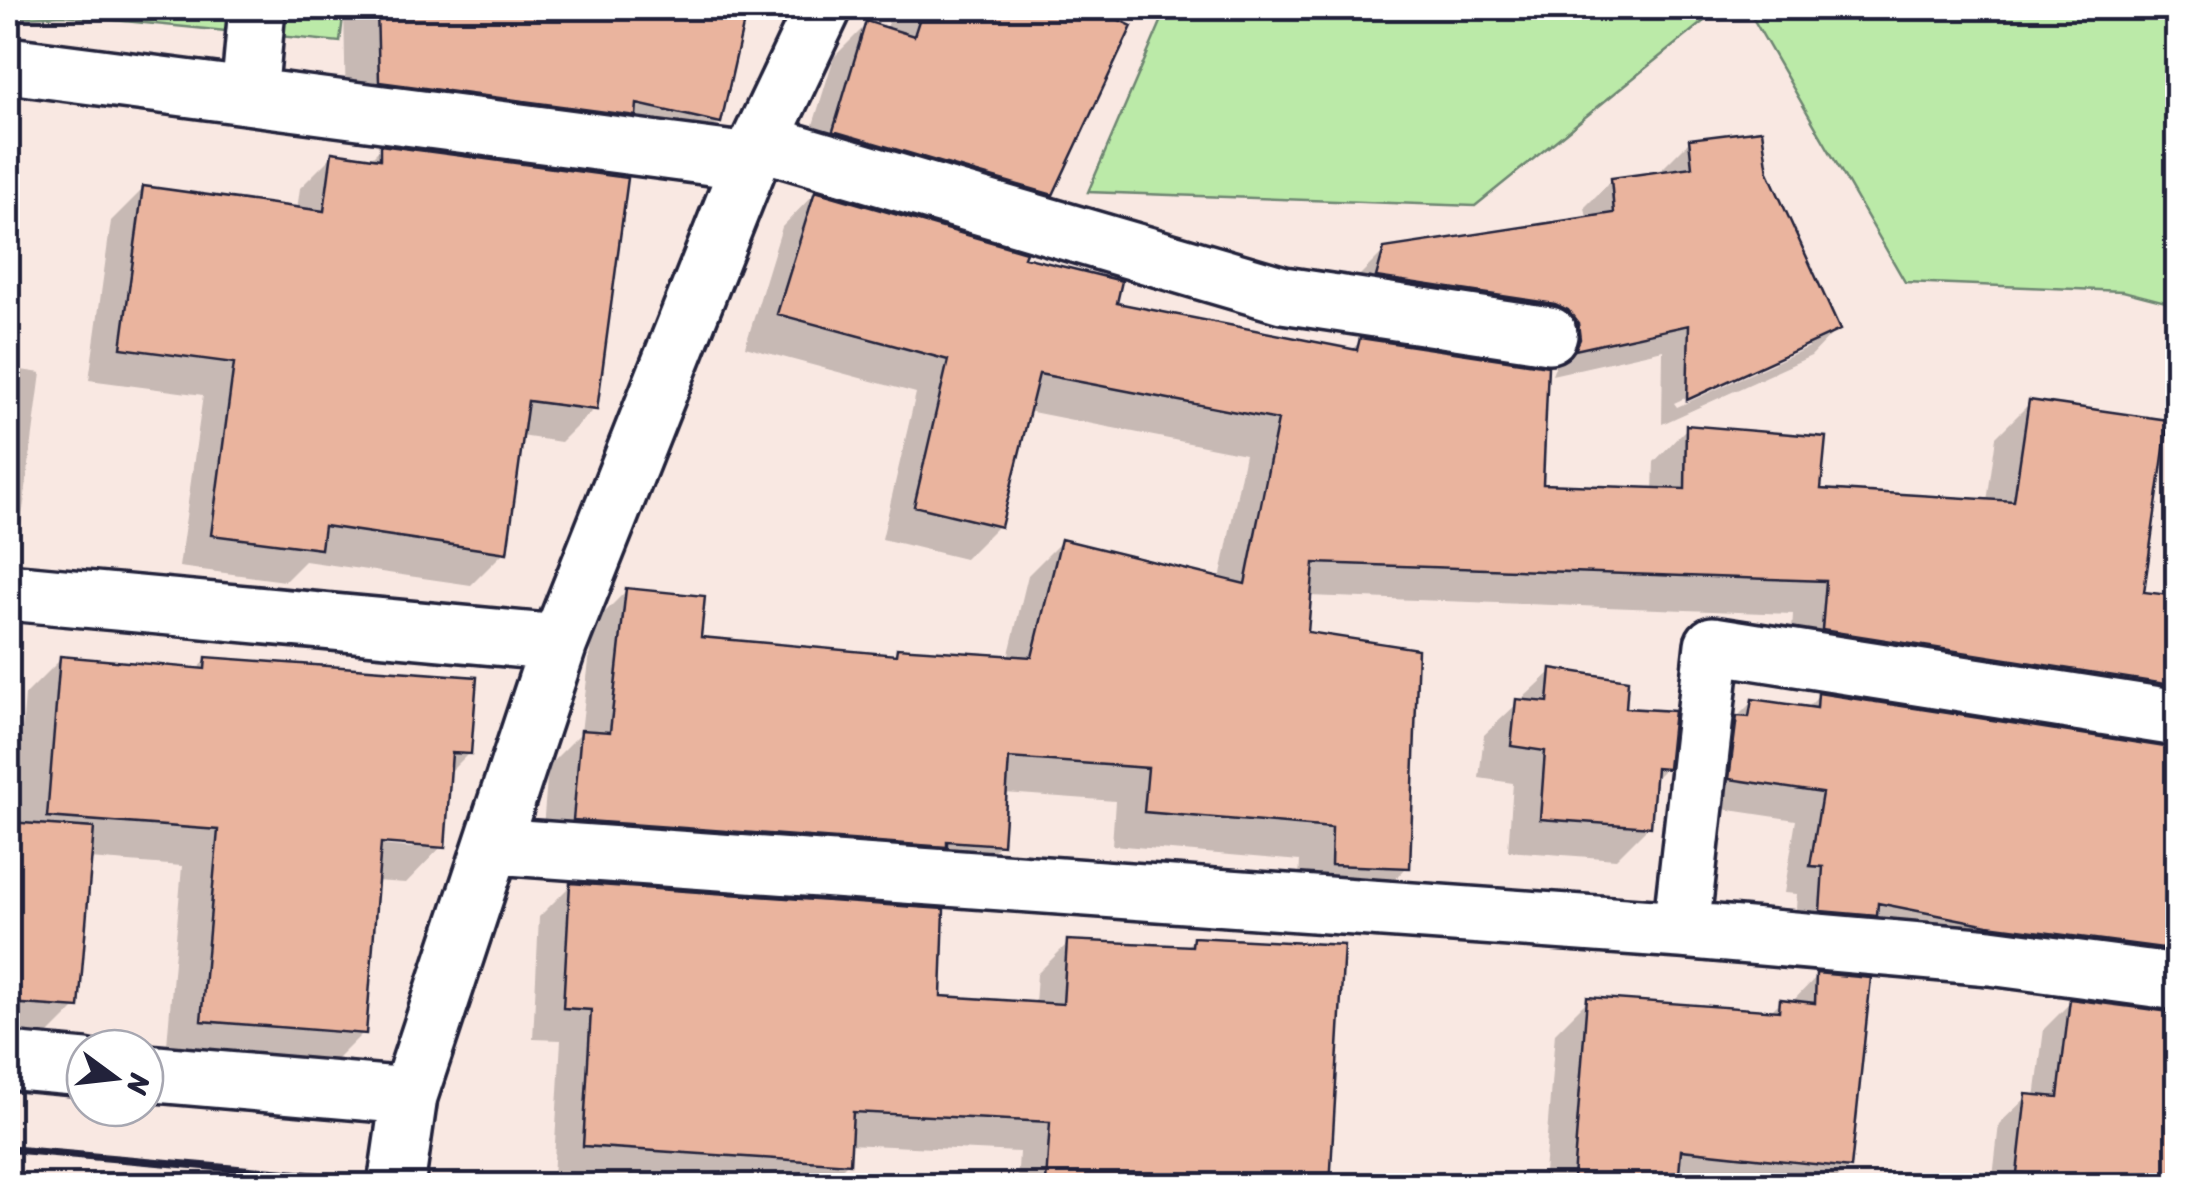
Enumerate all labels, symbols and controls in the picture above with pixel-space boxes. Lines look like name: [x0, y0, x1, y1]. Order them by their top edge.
north arrow: [65, 1028, 165, 1128]
text: N: [112, 1068, 165, 1101]

